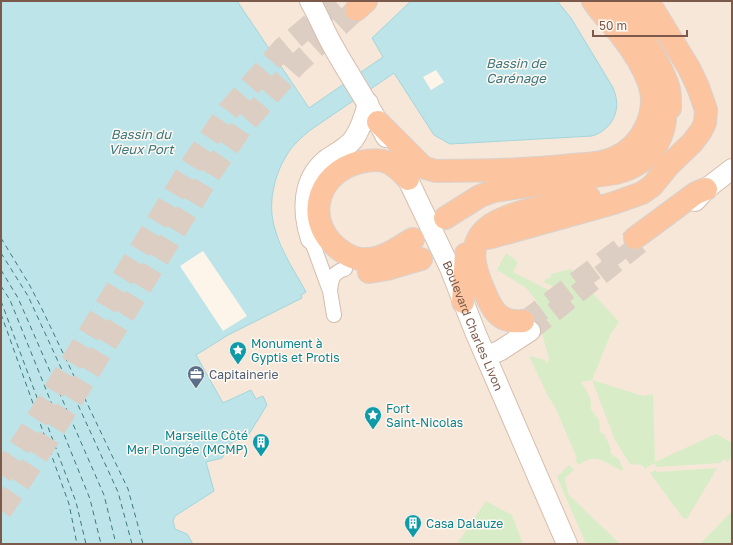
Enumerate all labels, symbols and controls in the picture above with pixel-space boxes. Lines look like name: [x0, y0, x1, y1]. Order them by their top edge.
scale bar: [593, 12, 687, 38]
text: 50 m: [599, 18, 627, 33]
water label: Bassin de Carénage: [486, 55, 548, 86]
water label: Bassin du Vieux Port: [109, 126, 175, 157]
street label: Boulevard Charles Livon: [440, 258, 507, 393]
place label: Monument à Gyptis et Protis: [251, 336, 340, 365]
place icon: Monument à Gyptis et Protis: [228, 340, 248, 365]
office icon: Capitainerie: [186, 364, 206, 389]
place label: Capitainerie: [209, 367, 279, 382]
place label: Fort Saint-Nicolas: [386, 401, 463, 430]
place icon: Fort Saint-Nicolas: [363, 405, 383, 430]
place label: Marseille Côté Mer Plongée (MCMP): [127, 428, 248, 457]
building icon: Marseille Côté Mer Plongée (MCMP): [251, 432, 271, 457]
building icon: Casa Dalauze: [403, 513, 423, 538]
place label: Casa Dalauze: [426, 516, 503, 531]

